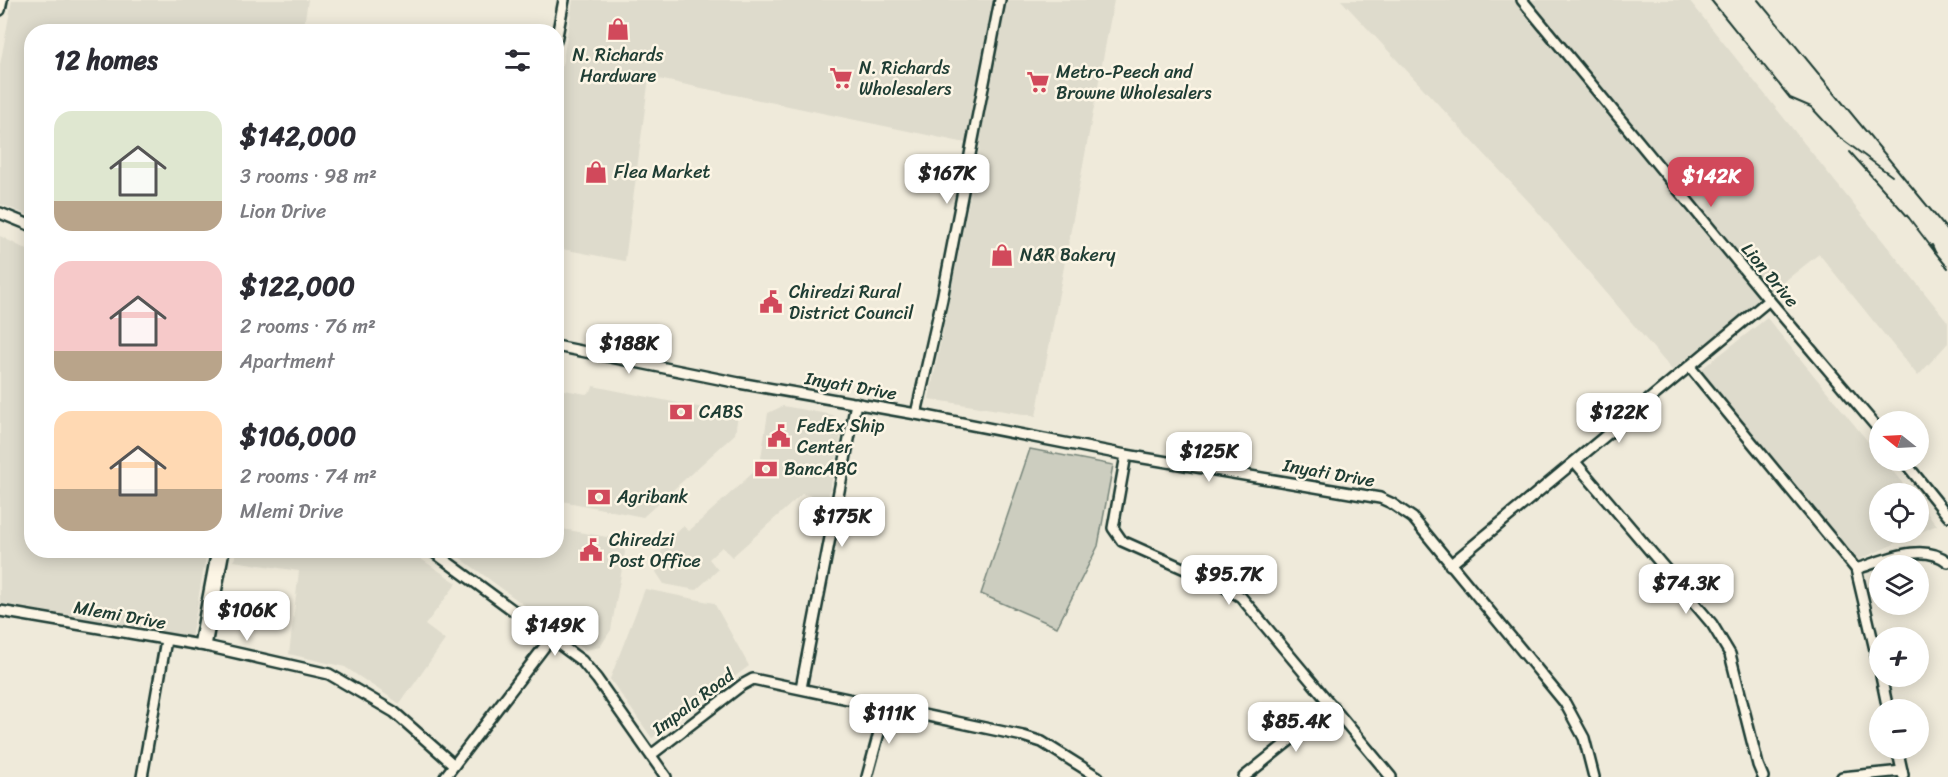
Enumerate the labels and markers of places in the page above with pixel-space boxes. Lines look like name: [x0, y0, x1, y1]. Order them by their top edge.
shop icon: N. Richards Hardware: [605, 16, 631, 42]
place label: N. Richards Hardware: [572, 39, 664, 92]
place label: N. Richards Wholesalers: [859, 52, 952, 105]
place label: Metro-Peech and Browne Wholesalers: [1056, 56, 1212, 109]
supermarket icon: N. Richards Wholesalers: [828, 65, 854, 91]
supermarket icon: Metro-Peech and Browne Wholesalers: [1025, 69, 1051, 95]
pin: $167K: [905, 154, 989, 205]
place label: Flea Market: [614, 156, 711, 188]
pin: $142K: [1669, 157, 1753, 208]
shop icon: Flea Market: [583, 159, 609, 185]
place label: N&R Bakery: [1020, 239, 1116, 271]
shop icon: N&R Bakery: [989, 242, 1015, 268]
place label: Chiredzi Rural District Council: [789, 276, 914, 329]
public building icon: Chiredzi Rural District Council: [758, 289, 784, 315]
pin: $188K: [587, 324, 671, 375]
pin: $122K: [1577, 393, 1661, 444]
place label: CABS: [699, 396, 744, 428]
bank icon: CABS: [668, 399, 694, 425]
place label: FedEx Ship Center: [797, 410, 885, 463]
public building icon: FedEx Ship Center: [766, 423, 792, 449]
pin: $125K: [1167, 432, 1251, 483]
place label: BancABC: [784, 453, 857, 485]
bank icon: BancABC: [753, 456, 779, 482]
place label: Agribank: [616, 481, 689, 513]
bank icon: Agribank: [586, 484, 612, 510]
pin: $175K: [800, 497, 884, 548]
place label: Chiredzi Post Office: [609, 524, 701, 577]
public building icon: Chiredzi Post Office: [578, 537, 604, 563]
pin: $95.7K: [1180, 555, 1278, 606]
pin: $74.3K: [1637, 564, 1735, 615]
pin: $106K: [205, 591, 289, 642]
pin: $149K: [513, 606, 597, 657]
pin: $111K: [847, 694, 931, 745]
pin: $85.4K: [1247, 702, 1345, 753]

